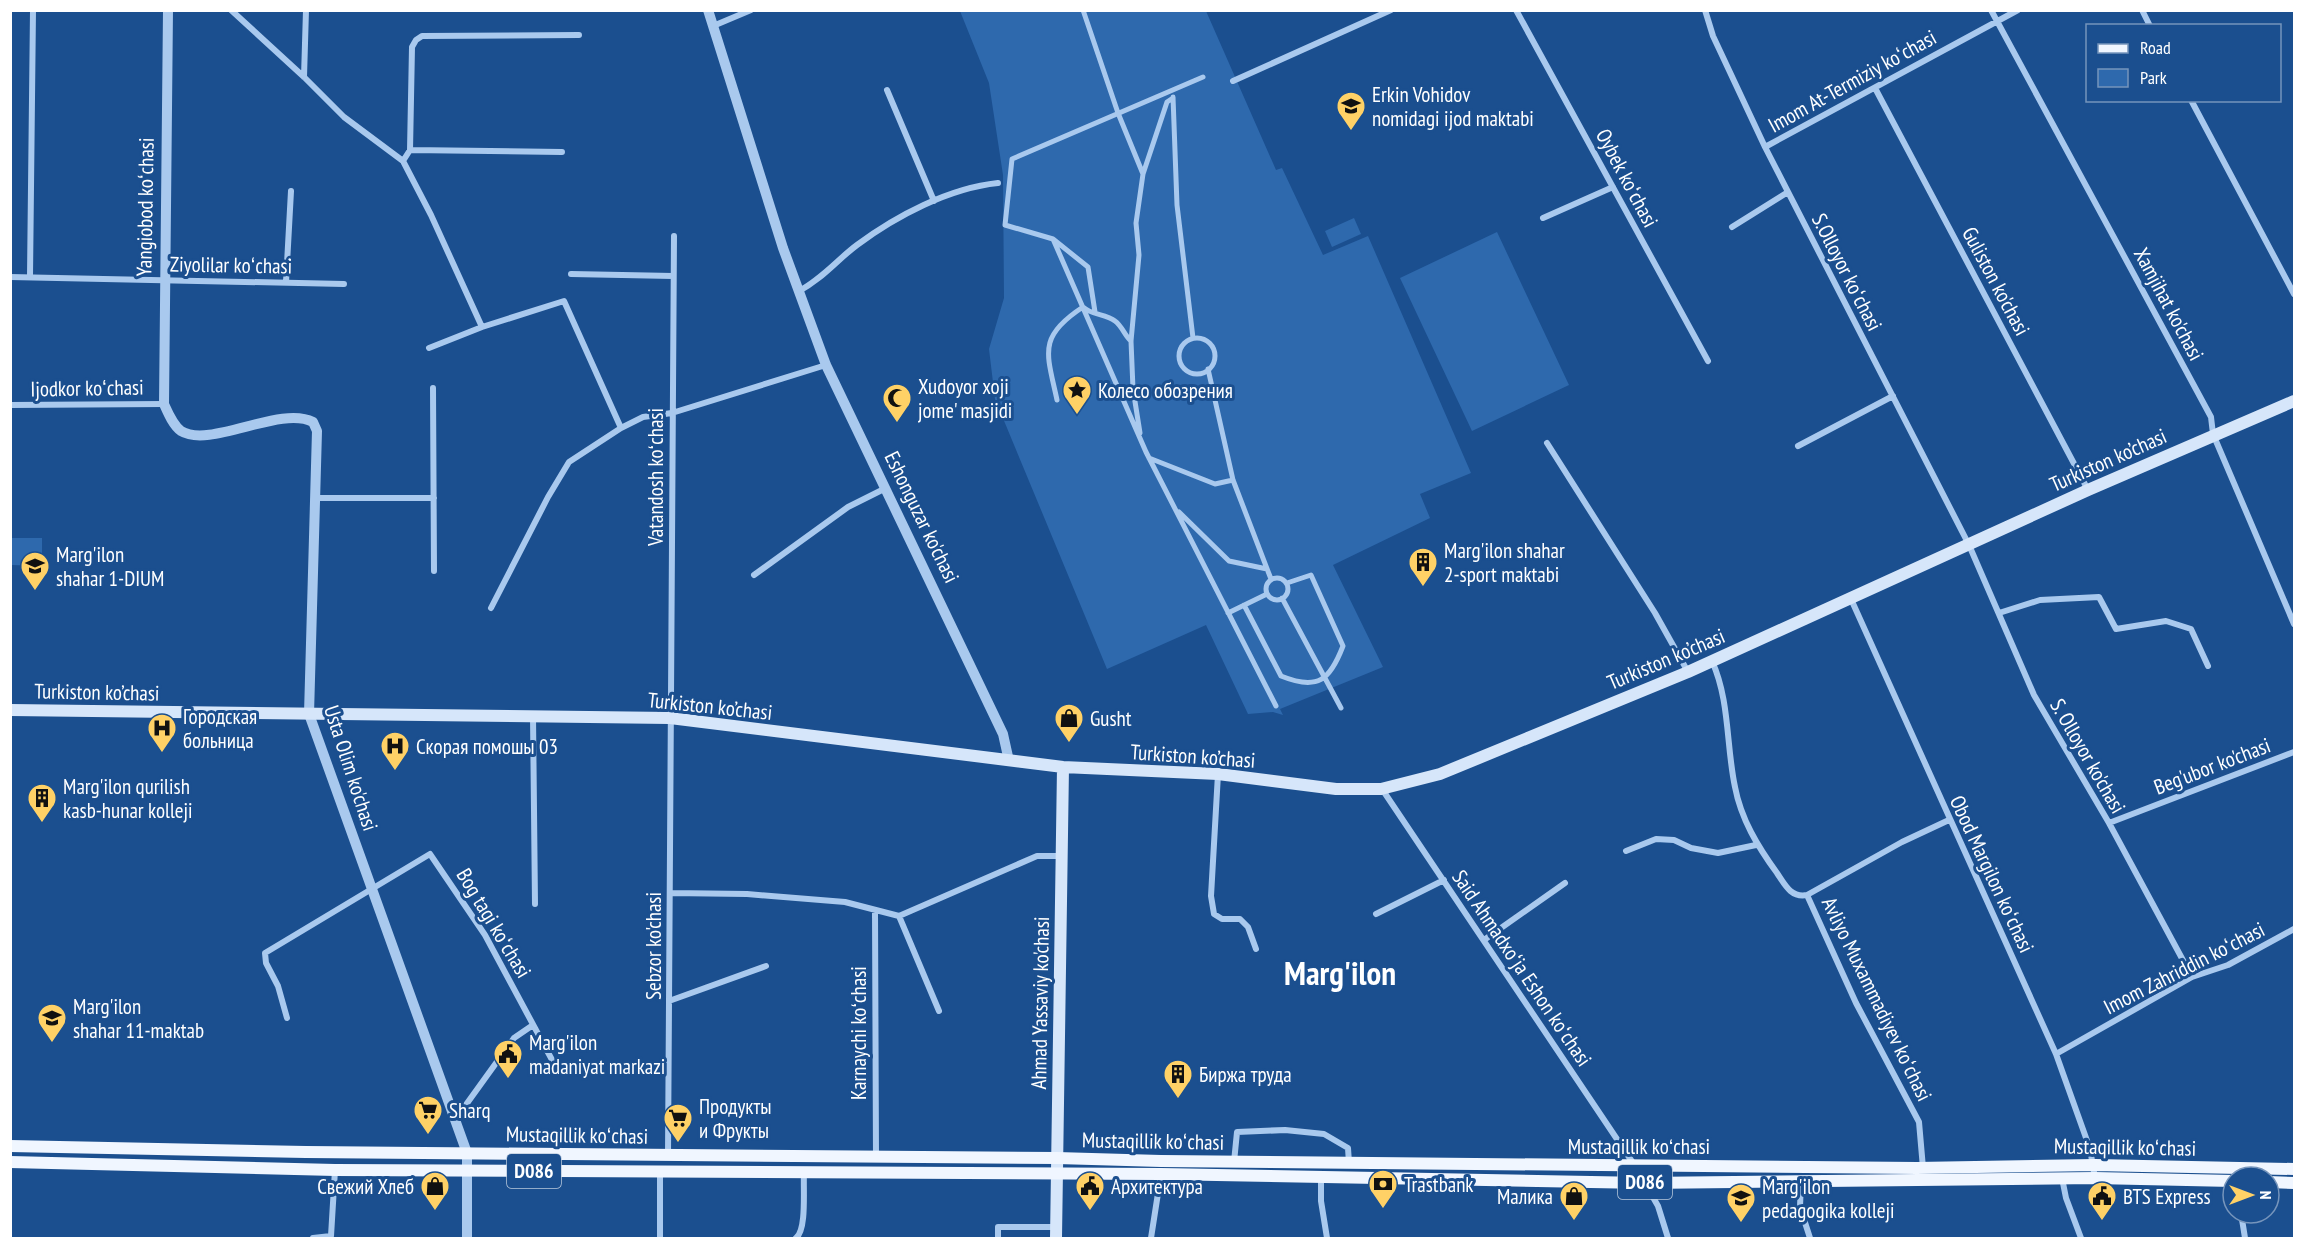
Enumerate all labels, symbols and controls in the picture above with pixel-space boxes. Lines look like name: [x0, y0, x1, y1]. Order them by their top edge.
street label: Imom At-Termiziy koʻchasi: [1763, 24, 1941, 138]
legend: [2086, 24, 2281, 102]
text: Road: [2140, 36, 2171, 59]
text: Park: [2140, 66, 2167, 89]
place label: Erkin Vohidov nomidagi ijod maktabi: [1372, 81, 1534, 132]
school or university icon: Erkin Vohidov nomidagi ijod maktabi: [1335, 90, 1367, 132]
street label: Oybek koʻchasi: [1590, 124, 1664, 232]
street label: Yangiobod koʻchasi: [130, 137, 160, 277]
street label: S.Olloyor koʻchasi: [1806, 209, 1888, 335]
street label: Guliston ko'chasi: [1956, 222, 2036, 340]
street label: Xamjihat ko'chasi: [2128, 243, 2210, 365]
street label: Ziyolilar koʻchasi: [170, 250, 292, 280]
place label: Xudoyor xoji jome' masjidi: [918, 373, 1012, 424]
street label: Ijodkor koʻchasi: [30, 374, 144, 402]
place icon: Колесо обозрения: [1061, 374, 1093, 416]
place label: Колесо обозрения: [1098, 377, 1233, 404]
mosque icon: Xudoyor xoji jome' masjidi: [881, 382, 913, 424]
street label: Vatandosh koʻchasi: [642, 408, 669, 547]
street label: Turkiston ko’chasi: [2045, 422, 2171, 498]
street label: Eshonguzar ko'chasi: [879, 447, 965, 587]
place label: Marg'ilon shahar 2-sport maktabi: [1444, 537, 1565, 588]
place label: Marg'ilon shahar 1-DIUM: [56, 541, 164, 592]
building icon: Marg'ilon shahar 2-sport maktabi: [1407, 546, 1439, 588]
school or university icon: Marg'ilon shahar 1-DIUM: [19, 550, 51, 592]
street label: Turkiston ko’chasi: [1603, 622, 1729, 696]
street label: Turkiston ko’chasi: [34, 677, 160, 707]
street label: Turkiston ko’chasi: [646, 686, 774, 726]
street label: S. Olloyor ko'chasi: [2044, 694, 2132, 818]
street label: Usta Olim ko'chasi: [318, 702, 384, 834]
shop icon: Gusht: [1053, 702, 1085, 744]
place label: Городская больница: [183, 703, 257, 754]
place label: Gusht: [1090, 705, 1132, 732]
hospital icon: Городская больница: [146, 712, 178, 754]
hospital icon: Скорая помошы 03: [379, 730, 411, 772]
street label: Beg'ubor ko'chasi: [2150, 731, 2274, 801]
place label: Скорая помошы 03: [416, 733, 558, 760]
street label: Turkiston ko’chasi: [1130, 738, 1256, 774]
place label: Marg'ilon qurilish kasb-hunar kolleji: [63, 773, 193, 824]
building icon: Marg'ilon qurilish kasb-hunar kolleji: [26, 782, 58, 824]
street label: Obod Margilon koʻchasi: [1944, 791, 2040, 957]
street label: Bog tagi koʻchasi: [451, 863, 537, 983]
street label: Said Ahmadxoʻja Eshon koʻchasi: [1446, 865, 1598, 1071]
street label: Sebzor ko'chasi: [640, 892, 667, 1000]
street label: Avliyo Muxammadiyev koʻchasi: [1816, 892, 1938, 1106]
street label: Ahmad Yassaviy ko'chasi: [1025, 916, 1055, 1090]
street label: Imom Zahriddin koʻchasi: [2099, 916, 2269, 1020]
district label: Marg'ilon: [1284, 951, 1396, 994]
street label: Karnaychi koʻchasi: [845, 966, 872, 1100]
place label: Marg'ilon shahar 11-maktab: [73, 993, 204, 1044]
school or university icon: Marg'ilon shahar 11-maktab: [36, 1002, 68, 1044]
place label: Marg'ilon madaniyat markazi: [529, 1029, 665, 1080]
public building icon: Marg'ilon madaniyat markazi: [492, 1038, 524, 1080]
building icon: Биржа труда: [1162, 1058, 1194, 1100]
place label: Биржа труда: [1199, 1061, 1292, 1088]
place label: Продукты и Фрукты: [699, 1093, 772, 1144]
supermarket icon: Sharq: [412, 1094, 444, 1136]
place label: Sharq: [449, 1097, 490, 1124]
supermarket icon: Продукты и Фрукты: [662, 1102, 694, 1144]
street label: Mustaqillik koʻchasi: [506, 1120, 648, 1150]
street label: Mustaqillik koʻchasi: [1082, 1126, 1224, 1156]
street label: Mustaqillik koʻchasi: [2054, 1132, 2196, 1162]
street label: Mustaqillik koʻchasi: [1568, 1133, 1710, 1160]
road number: D086: [507, 1154, 561, 1188]
road number: D086: [1618, 1165, 1672, 1199]
north arrow: [2221, 1165, 2281, 1225]
bank icon: Trastbank: [1367, 1168, 1399, 1210]
shop icon: Свежий Хлеб: [419, 1170, 451, 1212]
public building icon: Архитектура: [1074, 1170, 1106, 1212]
place label: Trastbank: [1404, 1171, 1474, 1198]
place label: Свежий Хлеб: [317, 1173, 414, 1200]
place label: Архитектура: [1111, 1173, 1203, 1200]
place label: Marg'ilon pedagogika kolleji: [1762, 1173, 1895, 1224]
shop icon: Малика: [1558, 1180, 1590, 1222]
public building icon: BTS Express: [2086, 1180, 2118, 1222]
school or university icon: Marg'ilon pedagogika kolleji: [1725, 1182, 1757, 1224]
place label: Малика: [1497, 1183, 1553, 1210]
place label: BTS Express: [2123, 1183, 2211, 1210]
text: N: [2256, 1191, 2276, 1199]

